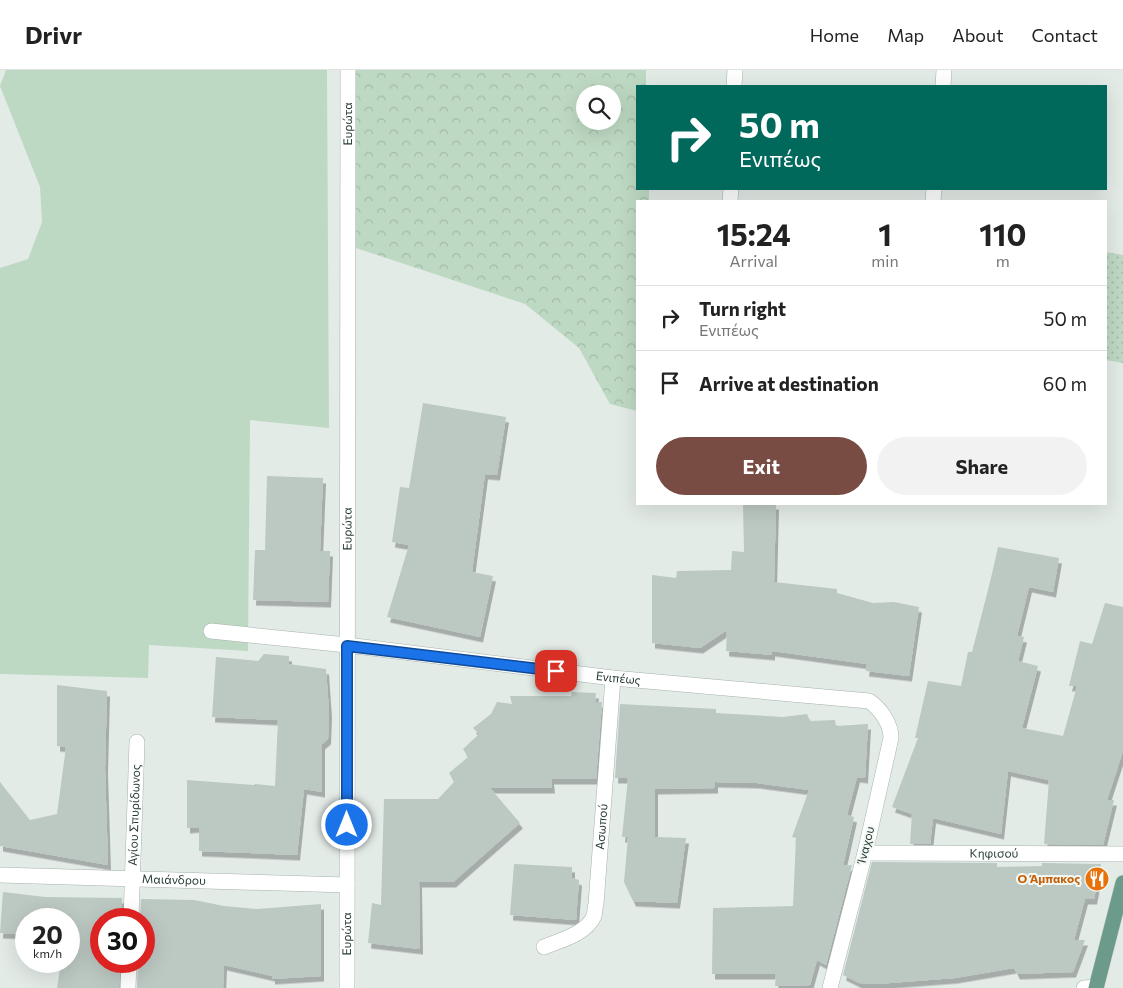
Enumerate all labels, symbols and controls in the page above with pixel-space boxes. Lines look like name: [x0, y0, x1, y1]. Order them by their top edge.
text: Drivr: [25, 20, 82, 49]
text: Home: [810, 24, 859, 46]
text: Map: [887, 24, 924, 46]
text: About: [952, 24, 1004, 46]
text: Contact: [1032, 24, 1098, 46]
map controls: [576, 85, 621, 130]
button: search: [576, 85, 621, 130]
street label: Ευρώτα: [340, 102, 354, 146]
text: 50 m: [739, 102, 820, 145]
icon: right: [656, 105, 721, 170]
text: Ενιπέως: [739, 145, 821, 172]
text: 15:24: [717, 215, 791, 252]
text: 1: [878, 215, 892, 252]
text: 110: [979, 215, 1026, 252]
text: Arrival: [729, 251, 778, 270]
text: min: [871, 251, 899, 270]
text: m: [996, 251, 1010, 270]
text: Turn right: [699, 297, 786, 320]
icon: right: [656, 304, 684, 332]
text: 50 m: [1043, 307, 1087, 330]
text: Ενιπέως: [699, 320, 759, 339]
icon: arrive: [656, 369, 684, 397]
text: Arrive at destination: [699, 372, 879, 395]
text: 60 m: [1043, 372, 1087, 395]
button: Exit: [656, 437, 867, 495]
button: Share: [877, 437, 1087, 495]
street label: Ευρώτα: [339, 507, 354, 551]
pin: [535, 650, 577, 692]
icon: arrive: [542, 657, 570, 685]
street label: Ενιπέως: [595, 668, 641, 686]
street label: Αγίου Σπυρίδωνος: [125, 764, 142, 866]
position arrow: [320, 798, 372, 850]
street label: Ασωπού: [592, 803, 610, 850]
street label: Ίναχου: [853, 825, 876, 866]
street label: Κηφισού: [970, 845, 1019, 860]
restaurant icon: Ο Άμπακος: [1084, 866, 1110, 892]
street label: Μαιάνδρου: [142, 871, 206, 887]
place label: Ο Άμπακος: [1018, 871, 1080, 885]
speed limit sign: 30: [90, 908, 155, 973]
street label: Ευρώτα: [339, 912, 353, 956]
text: 20: [32, 919, 63, 949]
text: km/h: [33, 946, 62, 960]

